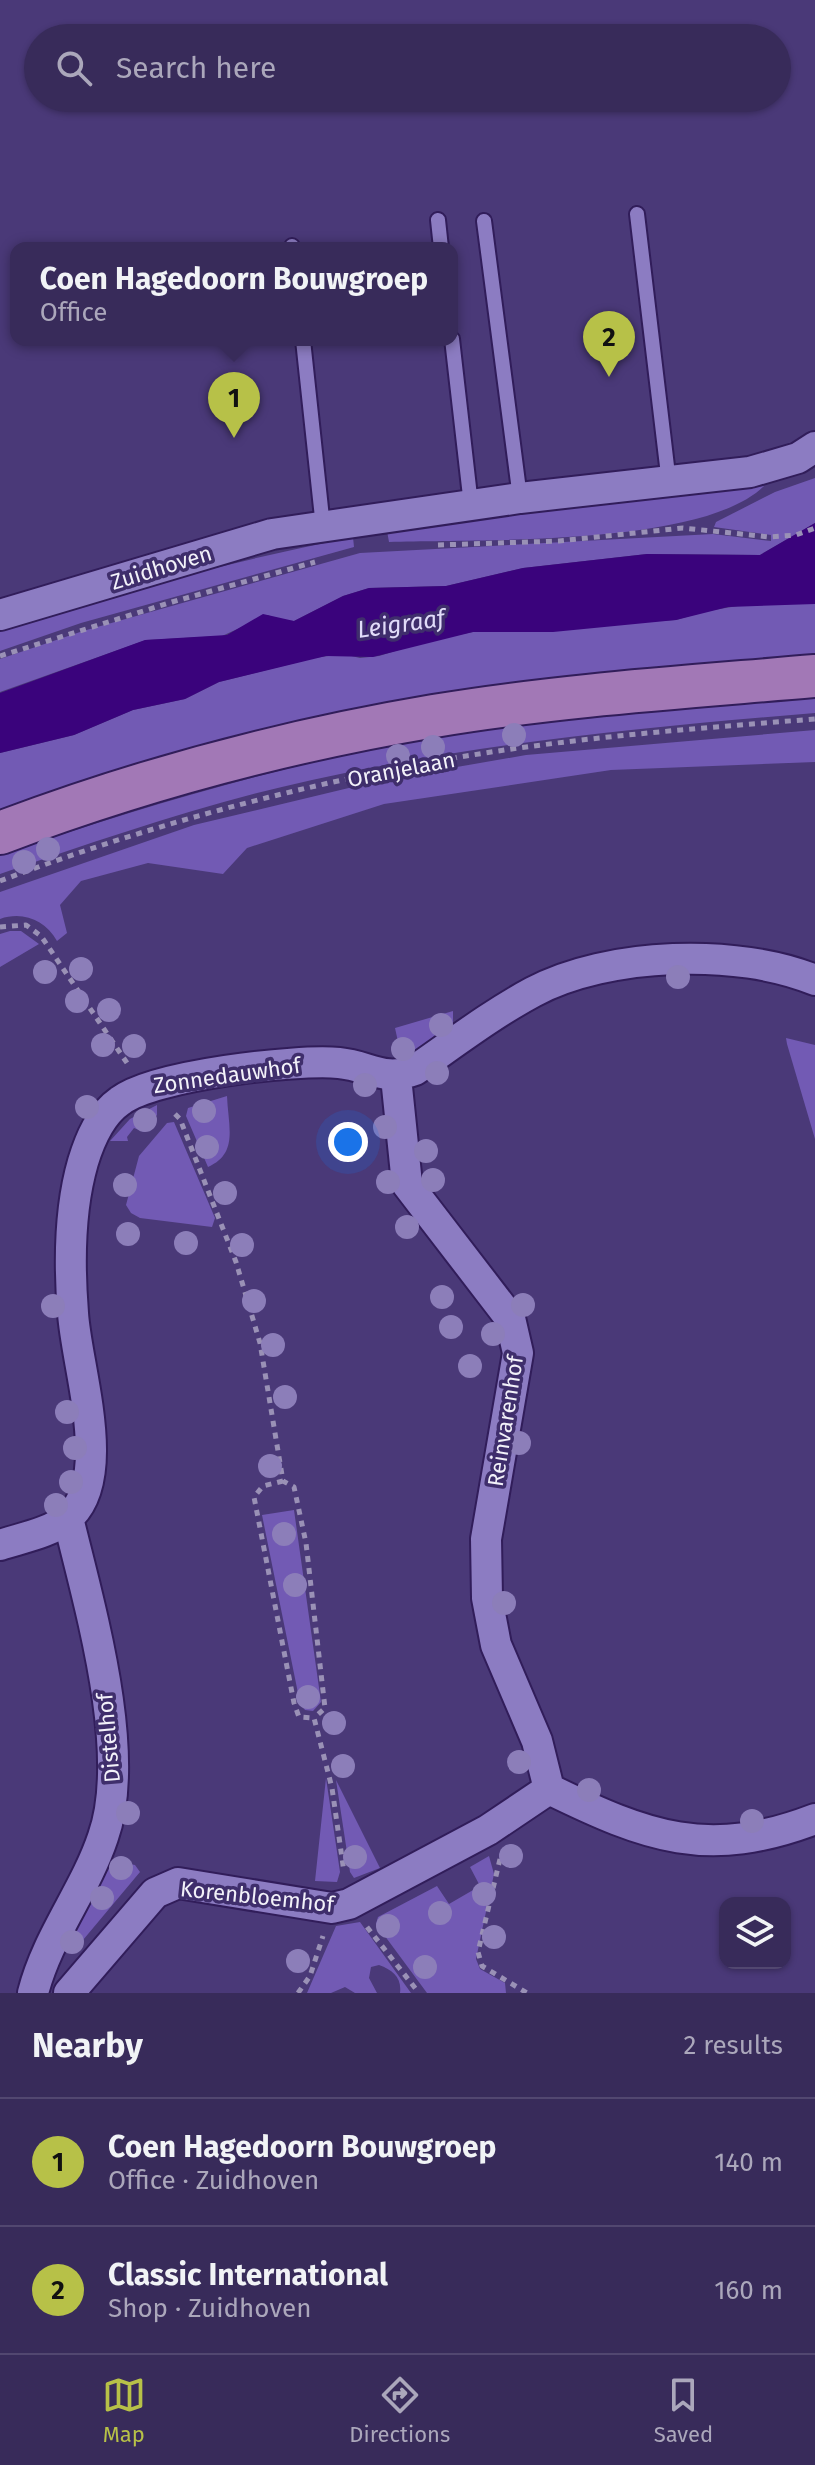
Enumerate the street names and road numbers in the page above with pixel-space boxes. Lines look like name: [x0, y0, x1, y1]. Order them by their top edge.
street label: Zuidhoven: [107, 539, 215, 596]
street label: Oranjelaan: [345, 746, 457, 793]
street label: Zonnedauwhof: [152, 1052, 304, 1099]
street label: Reinvarenhof: [482, 1352, 529, 1488]
street label: Distelhof: [91, 1690, 126, 1784]
street label: Korenbloemhof: [179, 1875, 337, 1918]

